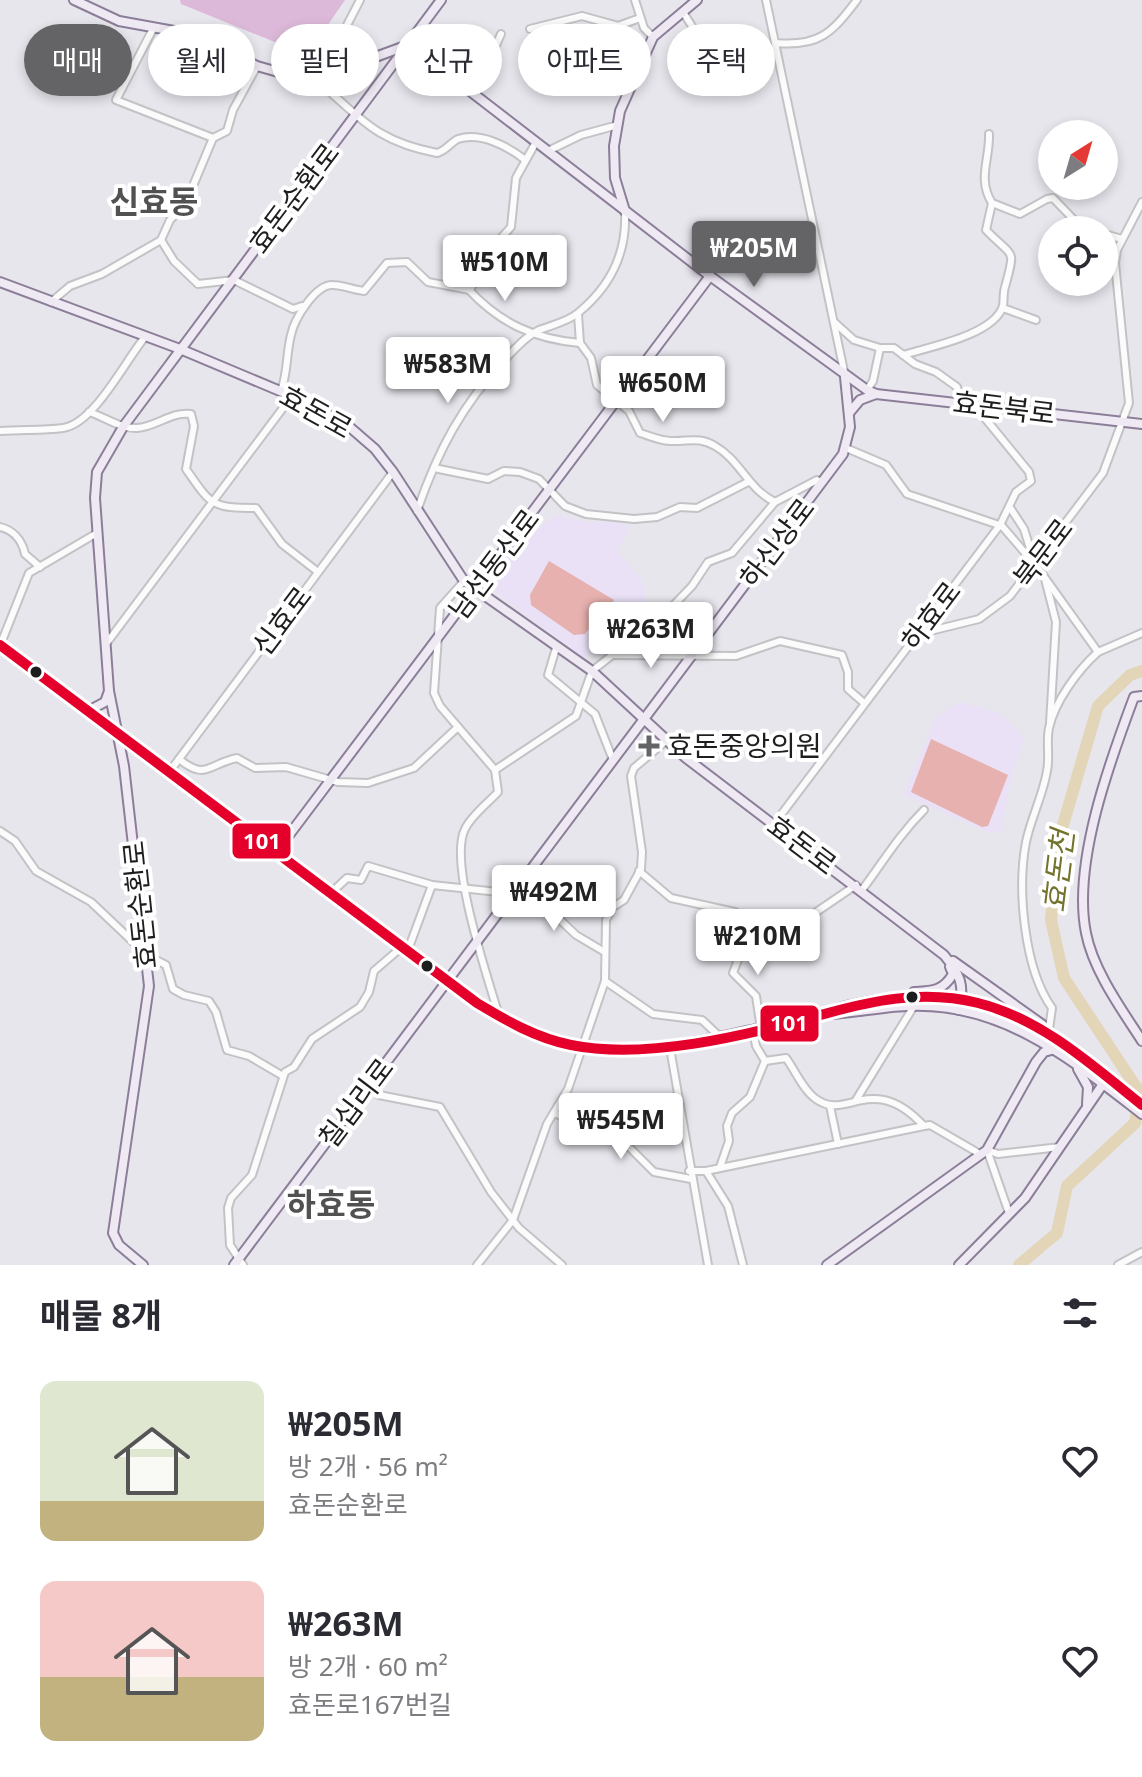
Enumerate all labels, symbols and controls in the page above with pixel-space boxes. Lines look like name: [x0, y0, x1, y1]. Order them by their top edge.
chip: 매매: [24, 24, 132, 96]
chip: 월세: [148, 24, 255, 96]
chip: 필터: [271, 24, 379, 96]
chip: 신규: [395, 24, 502, 96]
chip: 아파트: [518, 24, 651, 96]
chip: 주택: [667, 24, 775, 96]
north arrow: [1038, 120, 1118, 200]
map controls: [1038, 120, 1118, 296]
street label: 효돈순환로: [239, 135, 347, 260]
district label: 신효동: [110, 179, 198, 222]
button: locate: [1038, 216, 1118, 296]
pin: ₩205M: [698, 221, 810, 289]
text: ₩205M: [710, 229, 798, 265]
pin: ₩510M: [449, 235, 561, 303]
text: ₩510M: [461, 243, 549, 279]
pin: ₩583M: [392, 337, 504, 405]
text: ₩583M: [404, 345, 492, 381]
pin: ₩650M: [607, 356, 719, 424]
text: ₩650M: [619, 364, 707, 400]
street label: 효돈로: [273, 376, 359, 446]
street label: 효돈북로: [951, 382, 1058, 432]
street label: 하신상로: [730, 490, 822, 595]
street label: 남선동산로: [439, 501, 547, 626]
street label: 북문로: [1004, 510, 1081, 595]
street label: 하효로: [892, 573, 969, 658]
street label: 신효로: [243, 578, 320, 663]
pin: ₩263M: [595, 602, 707, 670]
text: ₩263M: [607, 610, 695, 646]
unlabelled marker: [28, 664, 44, 680]
place label: 효돈중앙의원: [667, 726, 822, 764]
marker: 효돈중앙의원: [638, 735, 660, 757]
street label: 효돈로: [760, 806, 845, 883]
line badge: 101: [231, 822, 292, 860]
water label: 효돈천: [1032, 824, 1083, 914]
text: 101: [243, 825, 281, 855]
street label: 효돈순환로: [113, 839, 165, 971]
pin: ₩492M: [498, 865, 610, 933]
text: ₩492M: [510, 873, 598, 909]
pin: ₩210M: [702, 909, 814, 977]
text: ₩210M: [714, 917, 802, 953]
unlabelled marker: [419, 958, 435, 974]
unlabelled marker: [904, 989, 920, 1005]
line badge: 101: [759, 1004, 820, 1043]
text: 101: [770, 1007, 808, 1037]
street label: 칠십리로: [309, 1050, 401, 1155]
pin: ₩545M: [565, 1093, 677, 1161]
text: ₩545M: [577, 1101, 665, 1137]
district label: 하효동: [287, 1182, 375, 1225]
icon: filters: [1058, 1291, 1102, 1335]
text: 매물 8개: [40, 1292, 162, 1338]
text: ₩205M: [288, 1400, 404, 1446]
icon: home: [104, 1413, 200, 1509]
icon: heart: [1058, 1439, 1102, 1483]
text: 방 2개 · 56 m²: [288, 1448, 448, 1484]
text: 효돈순환로: [288, 1486, 408, 1522]
text: ₩263M: [288, 1600, 404, 1646]
icon: home: [104, 1613, 200, 1709]
icon: heart: [1058, 1639, 1102, 1683]
text: 방 2개 · 60 m²: [288, 1648, 448, 1684]
text: 효돈로167번길: [288, 1686, 452, 1722]

